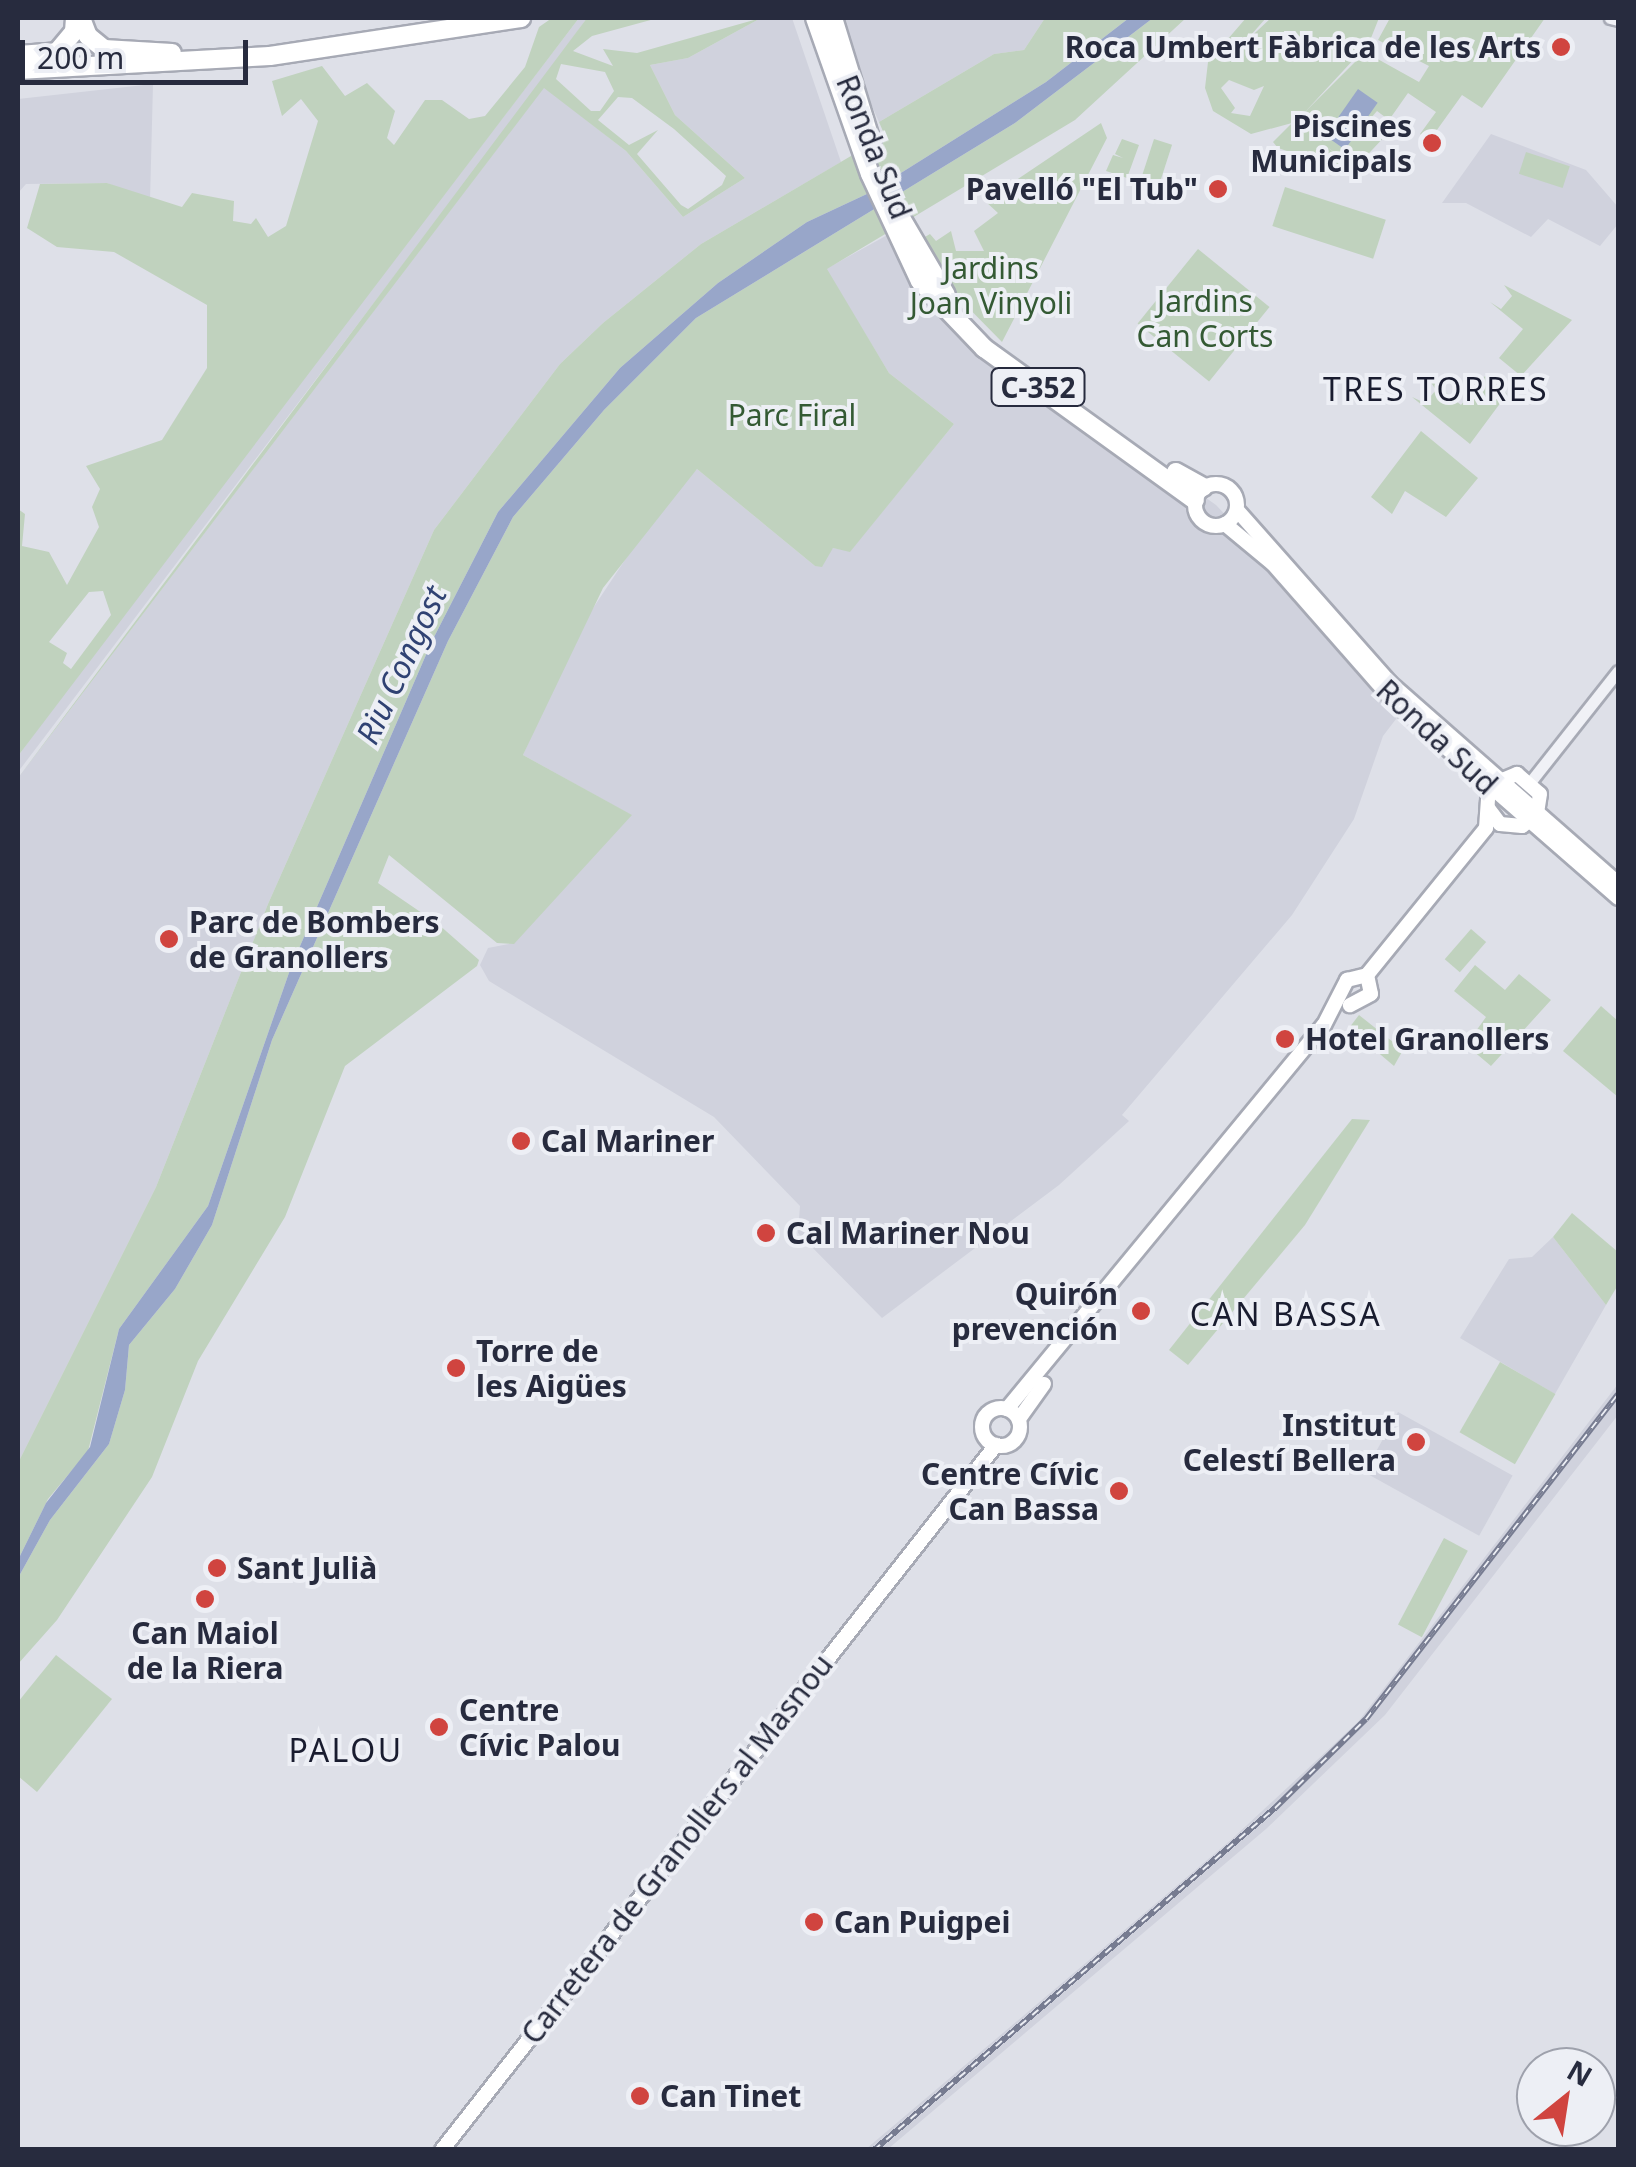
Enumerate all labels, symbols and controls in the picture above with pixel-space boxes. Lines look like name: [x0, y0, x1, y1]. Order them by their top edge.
scale bar: [25, 20, 252, 82]
place label: Roca Umbert Fàbrica de les Arts: [1065, 29, 1541, 65]
marker: Roca Umbert Fàbrica de les Arts: [1550, 36, 1572, 58]
text: 200 m: [37, 37, 124, 78]
street label: Ronda Sud: [829, 70, 919, 224]
place label: Piscines Municipals: [1250, 108, 1412, 178]
marker: Piscines Municipals: [1421, 132, 1443, 154]
place label: Pavelló "El Tub": [966, 171, 1198, 207]
marker: Pavelló "El Tub": [1207, 178, 1229, 200]
park label: Jardins Joan Vinyoli: [910, 250, 1072, 320]
park label: Jardins Can Corts: [1137, 283, 1273, 354]
road number: C-352: [990, 364, 1086, 410]
district label: TRES TORRES: [1323, 370, 1549, 408]
park label: Parc Firal: [728, 397, 856, 433]
water label: Riu Congost: [348, 580, 454, 750]
street label: Ronda Sud: [1369, 672, 1505, 802]
place label: Parc de Bombers de Granollers: [189, 904, 440, 974]
marker: Parc de Bombers de Granollers: [158, 928, 180, 950]
place label: Hotel Granollers: [1305, 1021, 1549, 1057]
marker: Hotel Granollers: [1274, 1028, 1296, 1050]
place label: Cal Mariner: [541, 1123, 714, 1159]
marker: Cal Mariner: [510, 1130, 532, 1152]
place label: Cal Mariner Nou: [786, 1215, 1030, 1251]
marker: Cal Mariner Nou: [755, 1222, 777, 1244]
place label: Quirón prevención: [952, 1276, 1118, 1346]
district label: CAN BASSA: [1190, 1295, 1382, 1333]
marker: Quirón prevención: [1128, 1298, 1154, 1324]
place label: Torre de les Aigües: [476, 1333, 627, 1404]
marker: Torre de les Aigües: [445, 1357, 467, 1379]
place label: Institut Celestí Bellera: [1183, 1407, 1396, 1478]
marker: Institut Celestí Bellera: [1405, 1431, 1427, 1453]
place label: Centre Cívic Can Bassa: [921, 1456, 1099, 1526]
marker: Centre Cívic Can Bassa: [1108, 1480, 1130, 1502]
place label: Sant Julià: [237, 1550, 377, 1586]
marker: Sant Julià: [206, 1557, 228, 1579]
marker: Can Maiol de la Riera: [194, 1588, 216, 1610]
place label: Can Maiol de la Riera: [127, 1615, 283, 1686]
street label: Carretera de Granollers al Masnou: [514, 1647, 840, 2051]
place label: Centre Cívic Palou: [459, 1692, 620, 1762]
marker: Centre Cívic Palou: [428, 1716, 450, 1738]
district label: PALOU: [288, 1731, 404, 1769]
place label: Can Puigpei: [834, 1904, 1010, 1940]
marker: Can Puigpei: [803, 1911, 825, 1933]
north arrow: [1516, 2047, 1616, 2147]
text: N: [1561, 2051, 1599, 2095]
place label: Can Tinet: [660, 2078, 801, 2114]
marker: Can Tinet: [629, 2085, 651, 2107]

